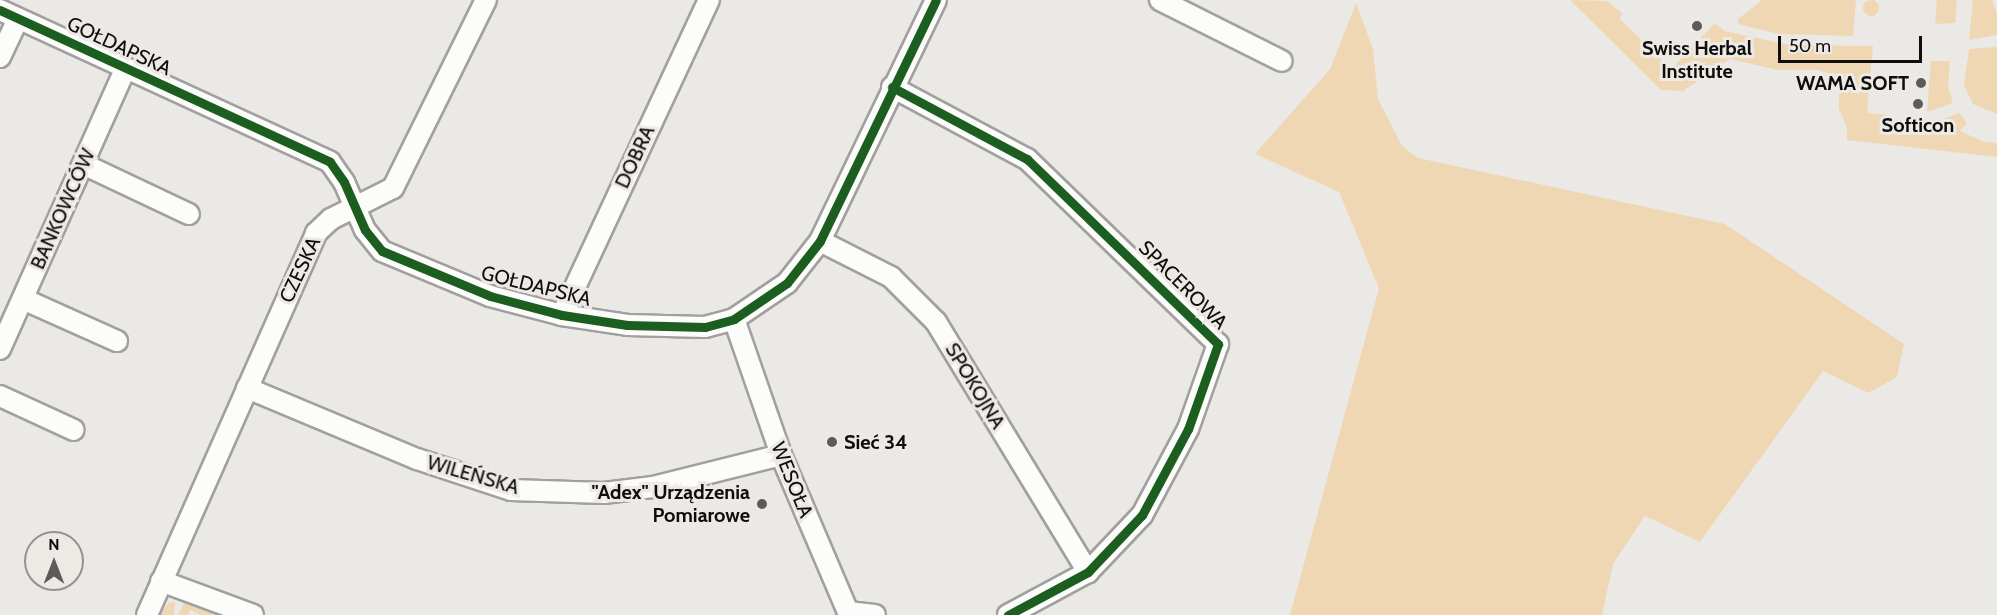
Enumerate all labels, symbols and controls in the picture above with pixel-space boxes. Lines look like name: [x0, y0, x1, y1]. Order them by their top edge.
street label: GOŁDAPSKA: [63, 11, 175, 81]
marker: Swiss Herbal Institute: [1690, 19, 1704, 33]
scale bar: [1781, 24, 1925, 62]
text: 50 m: [1789, 35, 1831, 57]
place label: Swiss Herbal Institute: [1642, 36, 1752, 83]
place label: WAMA SOFT: [1796, 71, 1909, 95]
marker: WAMA SOFT: [1914, 76, 1928, 90]
marker: Softicon: [1911, 97, 1925, 111]
place label: Softicon: [1882, 113, 1954, 137]
street label: DOBRA: [610, 122, 660, 192]
street label: BANKOWCÓW: [26, 145, 100, 273]
street label: CZESKA: [274, 233, 326, 307]
street label: SPACEROWA: [1134, 236, 1232, 334]
street label: GOŁDAPSKA: [479, 261, 593, 311]
street label: SPOKOJNA: [940, 339, 1010, 433]
place label: Sieć 34: [844, 430, 907, 454]
marker: Sieć 34: [825, 435, 839, 449]
street label: WESOŁA: [766, 439, 818, 521]
street label: WILEŃSKA: [424, 450, 522, 500]
place label: "Adex" Urządzenia Pomiarowe: [592, 480, 750, 527]
marker: "Adex" Urządzenia Pomiarowe: [755, 497, 769, 511]
north arrow: [24, 531, 84, 591]
text: N: [48, 535, 60, 554]

